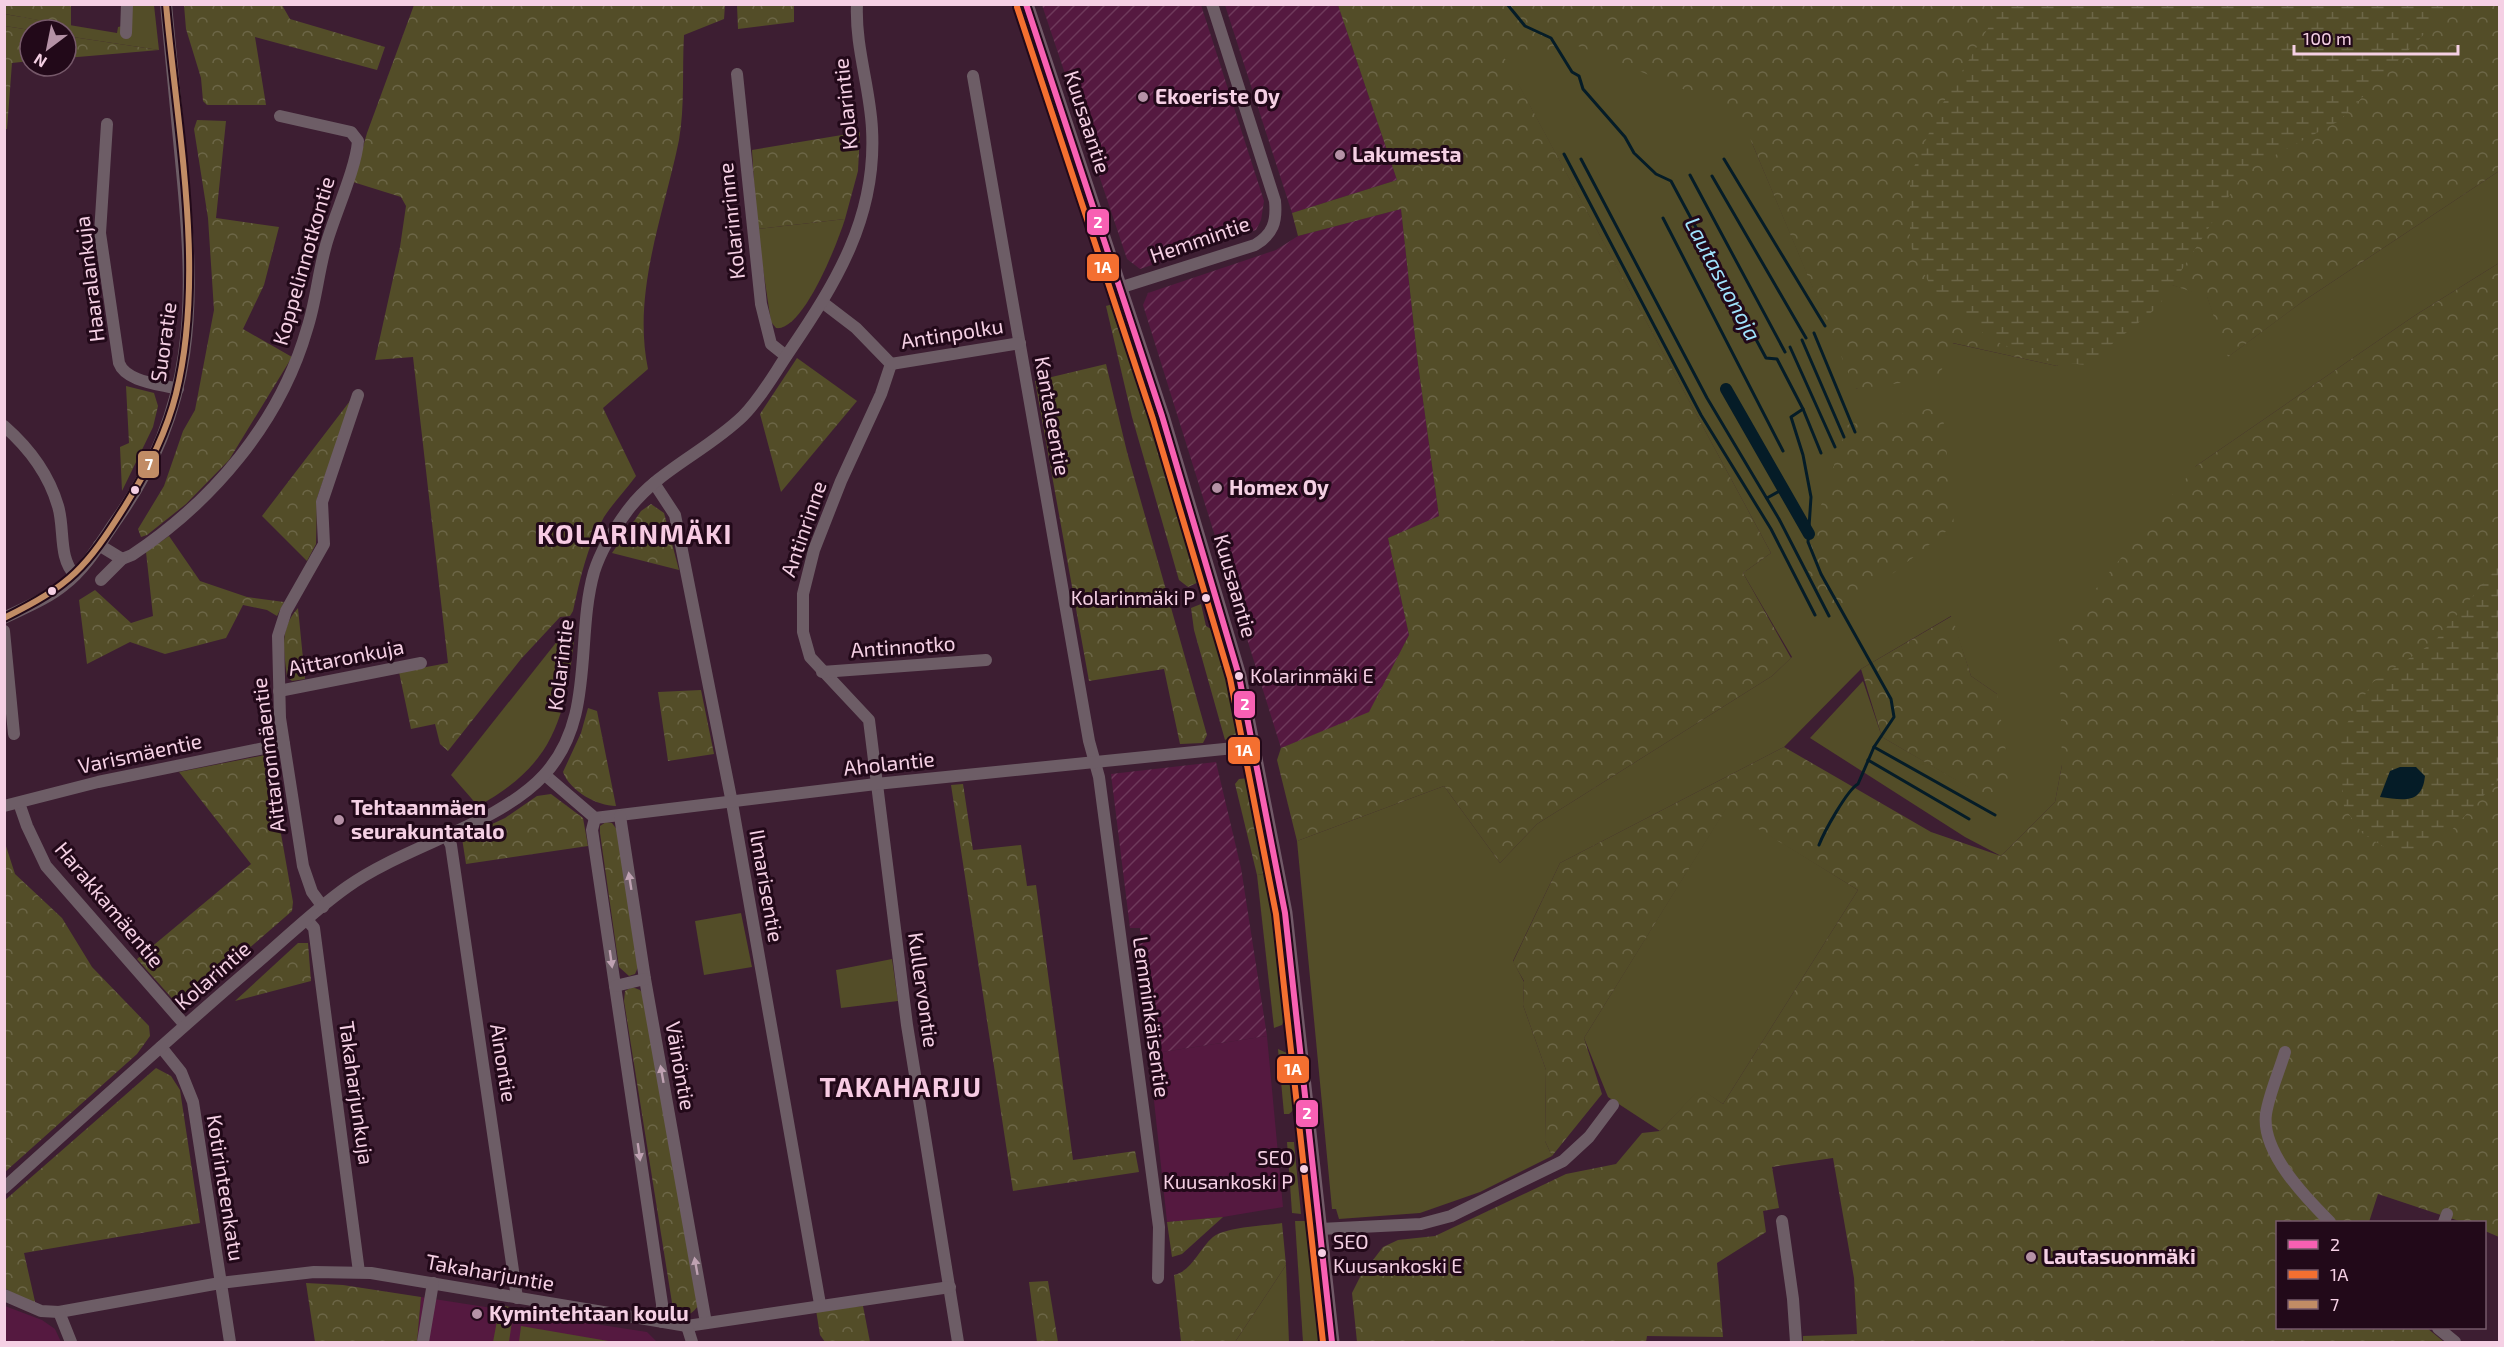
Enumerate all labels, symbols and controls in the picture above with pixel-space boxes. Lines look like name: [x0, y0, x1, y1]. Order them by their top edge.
north arrow: [18, 18, 78, 78]
scale bar: [2294, 18, 2458, 56]
text: 100 m: [2303, 27, 2352, 49]
text: N: [30, 50, 50, 72]
street label: Kolarintie: [827, 57, 862, 151]
street label: Kuusaantie: [1060, 67, 1117, 176]
place label: Ekoeriste Oy: [1155, 83, 1280, 109]
marker: Ekoeriste Oy: [1136, 90, 1150, 104]
place label: Lakumesta: [1352, 141, 1462, 166]
marker: Lakumesta: [1333, 148, 1347, 162]
street label: Kolarinrinne: [712, 162, 749, 281]
street label: Koppelinnotkontie: [266, 173, 339, 348]
line badge: 2: [1086, 208, 1110, 236]
street label: Hemmintie: [1146, 210, 1253, 267]
text: 2: [1093, 212, 1103, 231]
water label: Lautasuonoja: [1680, 212, 1767, 345]
street label: Haaralankuja: [68, 215, 110, 343]
line badge: 1A: [1086, 253, 1120, 282]
text: 1A: [1094, 257, 1112, 276]
street label: Suoratie: [145, 300, 180, 383]
street label: Antinpolku: [899, 312, 1005, 353]
street label: Kanteleentie: [1031, 354, 1076, 477]
line badge: 7: [137, 450, 160, 479]
text: 7: [145, 454, 154, 473]
place label: Homex Oy: [1229, 474, 1329, 500]
street label: Antinrinne: [774, 477, 831, 580]
marker: Homex Oy: [1210, 481, 1224, 495]
unlabelled marker: [129, 484, 141, 496]
district label: KOLARINMÄKI: [537, 517, 733, 549]
street label: Kuusaantie: [1210, 531, 1263, 640]
unlabelled marker: [46, 585, 58, 597]
place label: Kolarinmäki P: [1071, 585, 1195, 609]
marker: Kolarinmäki P: [1200, 592, 1212, 604]
street label: Kolarintie: [541, 618, 578, 712]
street label: Antinnotko: [850, 629, 956, 662]
street label: Aittaronkuja: [286, 633, 406, 681]
place label: Kolarinmäki E: [1250, 663, 1374, 687]
marker: Kolarinmäki E: [1233, 670, 1245, 682]
street label: Aittaronmäentie: [246, 676, 289, 834]
line badge: 2: [1233, 690, 1256, 719]
text: 2: [1240, 694, 1250, 713]
street label: Varismäentie: [76, 727, 204, 778]
line badge: 1A: [1227, 736, 1261, 765]
text: 1A: [1235, 740, 1253, 759]
street label: Aholantie: [842, 745, 936, 780]
place label: Tehtaanmäen seurakuntatalo: [351, 794, 505, 843]
marker: Tehtaanmäen seurakuntatalo: [332, 813, 346, 827]
street label: Ilmarisentie: [745, 827, 790, 944]
street label: Harakkamäentie: [50, 836, 170, 972]
one-way arrow: [626, 872, 635, 891]
street label: Kullervontie: [904, 931, 945, 1049]
street label: Kolarintie: [169, 935, 255, 1015]
street label: Lemminkäisentie: [1129, 935, 1176, 1099]
one-way arrow: [607, 949, 616, 968]
street label: Takaharjunkuja: [334, 1019, 380, 1166]
street label: Väinöntie: [661, 1019, 702, 1112]
street label: Ainontie: [486, 1022, 523, 1104]
line badge: 1A: [1276, 1055, 1310, 1084]
text: 1A: [1284, 1059, 1302, 1078]
one-way arrow: [657, 1064, 666, 1083]
district label: TAKAHARJU: [820, 1070, 982, 1102]
line badge: 2: [1295, 1099, 1319, 1128]
text: 2: [1302, 1103, 1312, 1122]
street label: Kotirinteenkatu: [203, 1113, 250, 1263]
one-way arrow: [635, 1142, 644, 1161]
place label: SEO Kuusankoski P: [1163, 1145, 1293, 1193]
marker: SEO Kuusankoski P: [1298, 1163, 1310, 1175]
legend: [2276, 1221, 2486, 1329]
place label: SEO Kuusankoski E: [1333, 1229, 1463, 1277]
text: 2: [2330, 1233, 2340, 1255]
place label: Lautasuonmäki: [2043, 1243, 2196, 1268]
marker: SEO Kuusankoski E: [1316, 1247, 1328, 1259]
street label: Takaharjuntie: [424, 1248, 556, 1296]
marker: Lautasuonmäki: [2024, 1250, 2038, 1264]
one-way arrow: [691, 1256, 700, 1275]
text: 1A: [2330, 1263, 2349, 1285]
text: 7: [2330, 1293, 2339, 1315]
place label: Kymintehtaan koulu: [489, 1300, 689, 1326]
marker: Kymintehtaan koulu: [470, 1307, 484, 1321]

